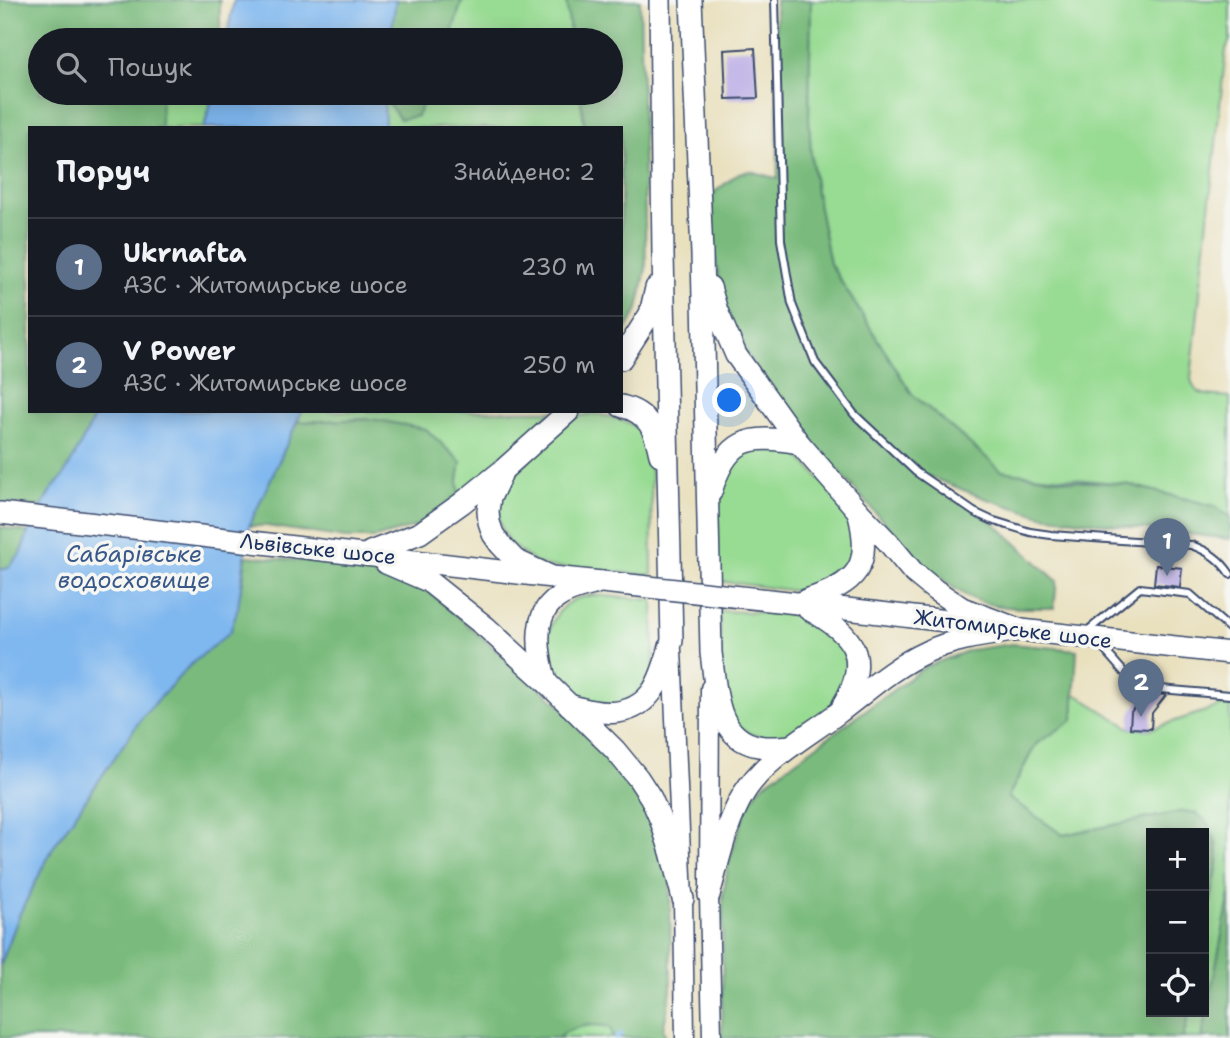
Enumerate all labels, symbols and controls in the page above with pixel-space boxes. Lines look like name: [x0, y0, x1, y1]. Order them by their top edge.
search box: [28, 28, 623, 105]
icon: search: [52, 48, 90, 86]
text: Пошук: [108, 49, 192, 84]
text: Поруч: [56, 151, 150, 192]
text: Знайдено: 2: [454, 157, 595, 187]
text: Ukrnafta: [123, 235, 247, 270]
text: 1: [74, 252, 84, 282]
text: 230 m: [521, 252, 595, 282]
text: АЗС · Житомирське шосе: [123, 270, 408, 300]
text: V Power: [123, 333, 236, 368]
text: 2: [71, 350, 87, 380]
text: 250 m: [522, 350, 595, 380]
text: АЗС · Житомирське шосе: [123, 368, 408, 398]
your location: [712, 383, 746, 417]
pin: 1: [1144, 518, 1190, 576]
street label: Львівське шосе: [239, 527, 397, 571]
water label: Сабарівське водосховище: [58, 539, 210, 595]
street label: Житомирське шосе: [912, 603, 1114, 655]
pin: 2: [1118, 659, 1164, 717]
map controls: [1146, 828, 1209, 1017]
button: +: [1146, 828, 1209, 891]
button: −: [1146, 891, 1209, 954]
button: locate: [1146, 954, 1209, 1017]

